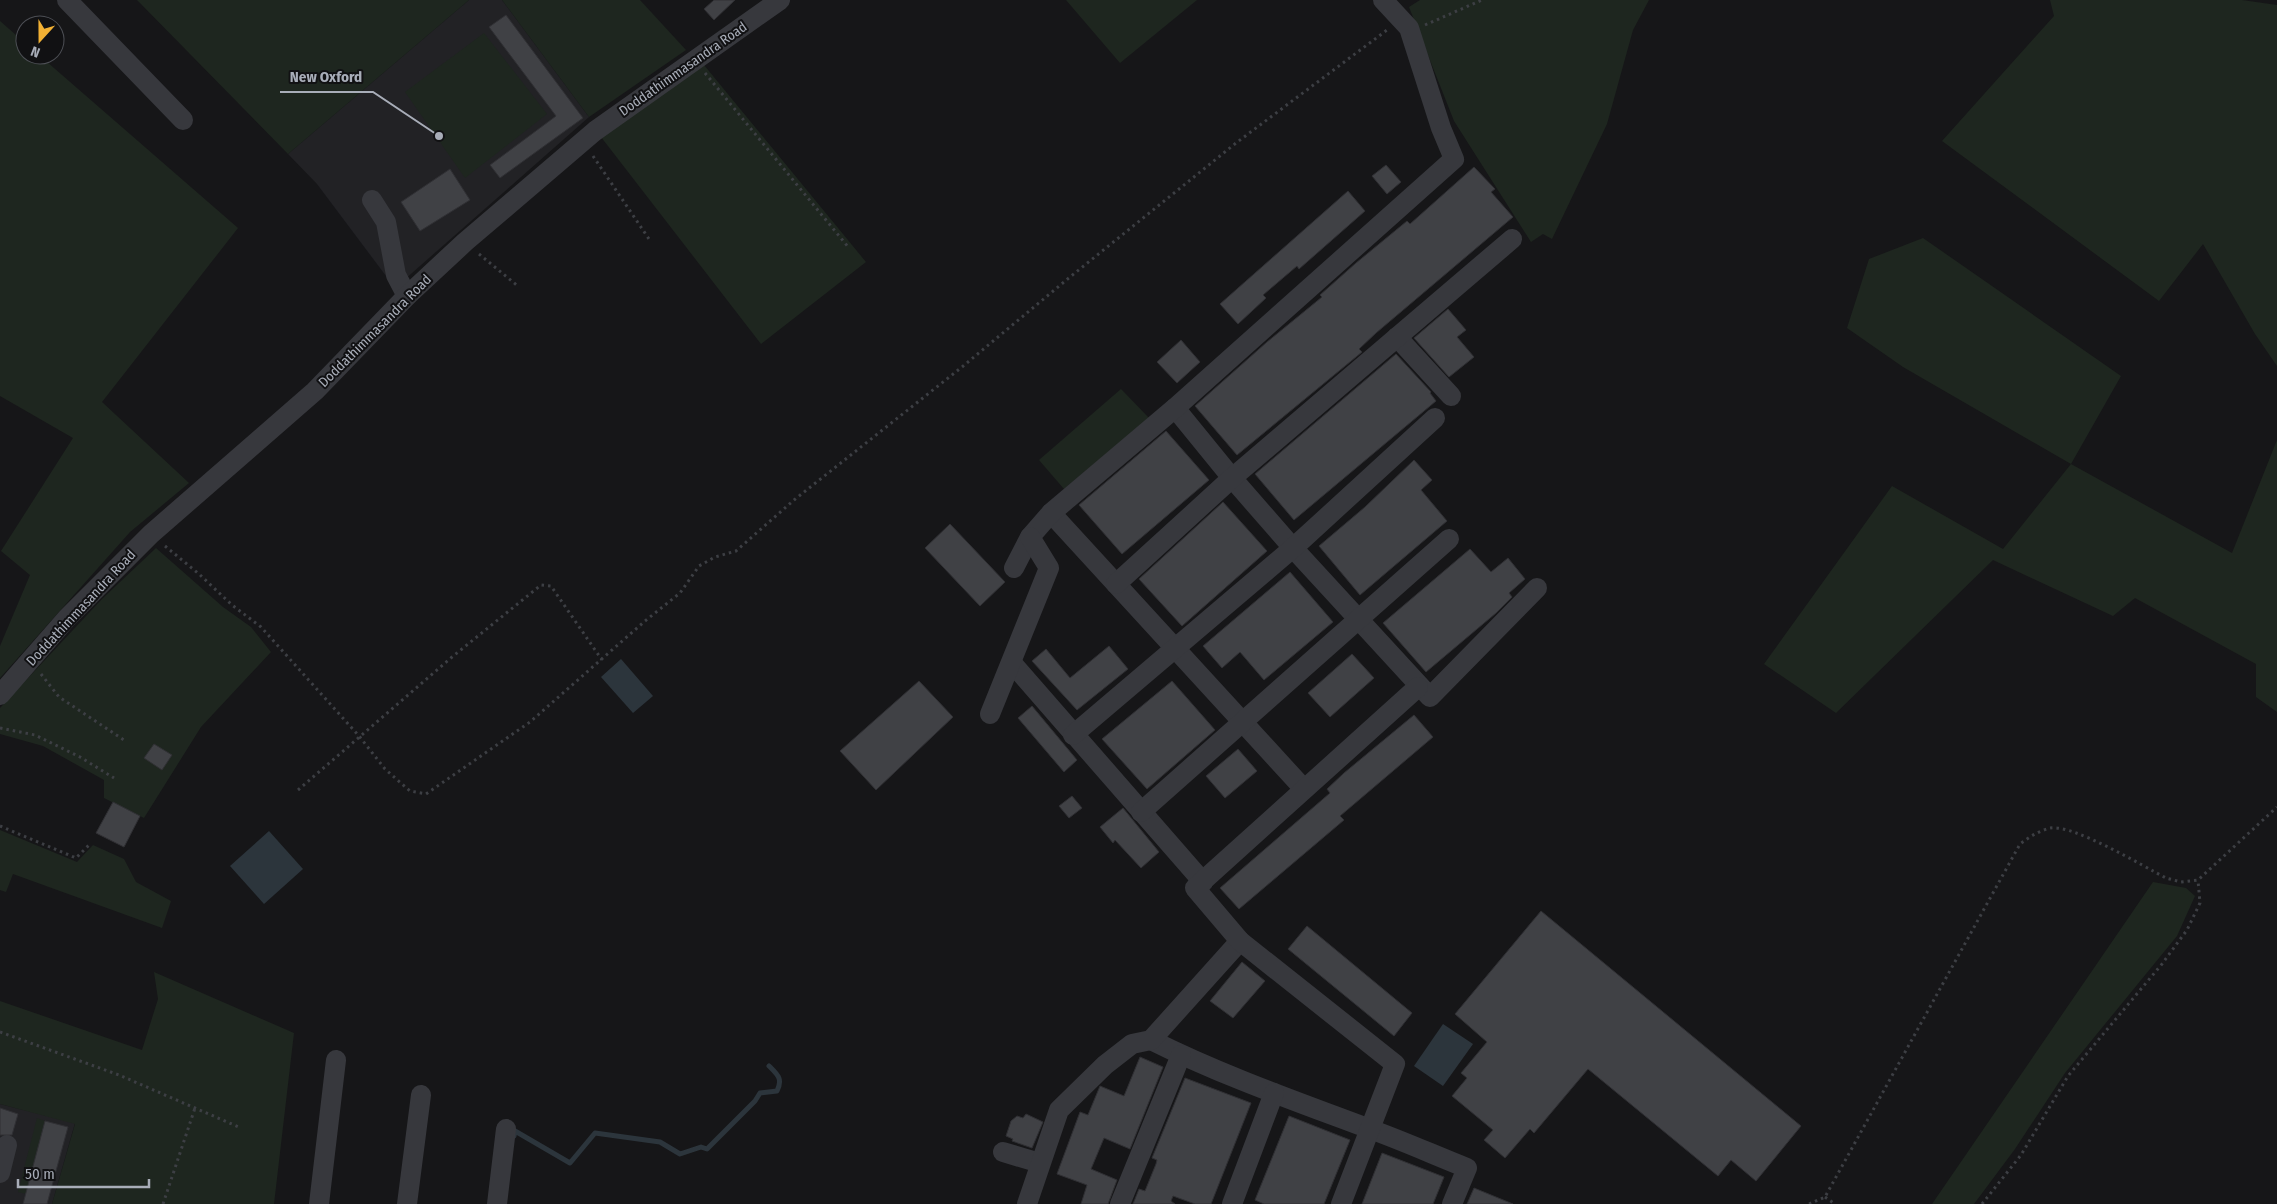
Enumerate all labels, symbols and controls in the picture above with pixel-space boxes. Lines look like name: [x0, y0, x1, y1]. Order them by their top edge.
north arrow: [15, 15, 65, 65]
street label: Doddathimmasandra Road: [616, 18, 750, 120]
text: N: [29, 42, 42, 61]
callout: New Oxford: [280, 62, 373, 92]
text: New Oxford: [290, 68, 362, 86]
street label: Doddathimmasandra Road: [315, 271, 435, 391]
street label: Doddathimmasandra Road: [23, 546, 139, 670]
scale bar: [18, 1156, 149, 1188]
text: 50 m: [25, 1165, 55, 1183]

